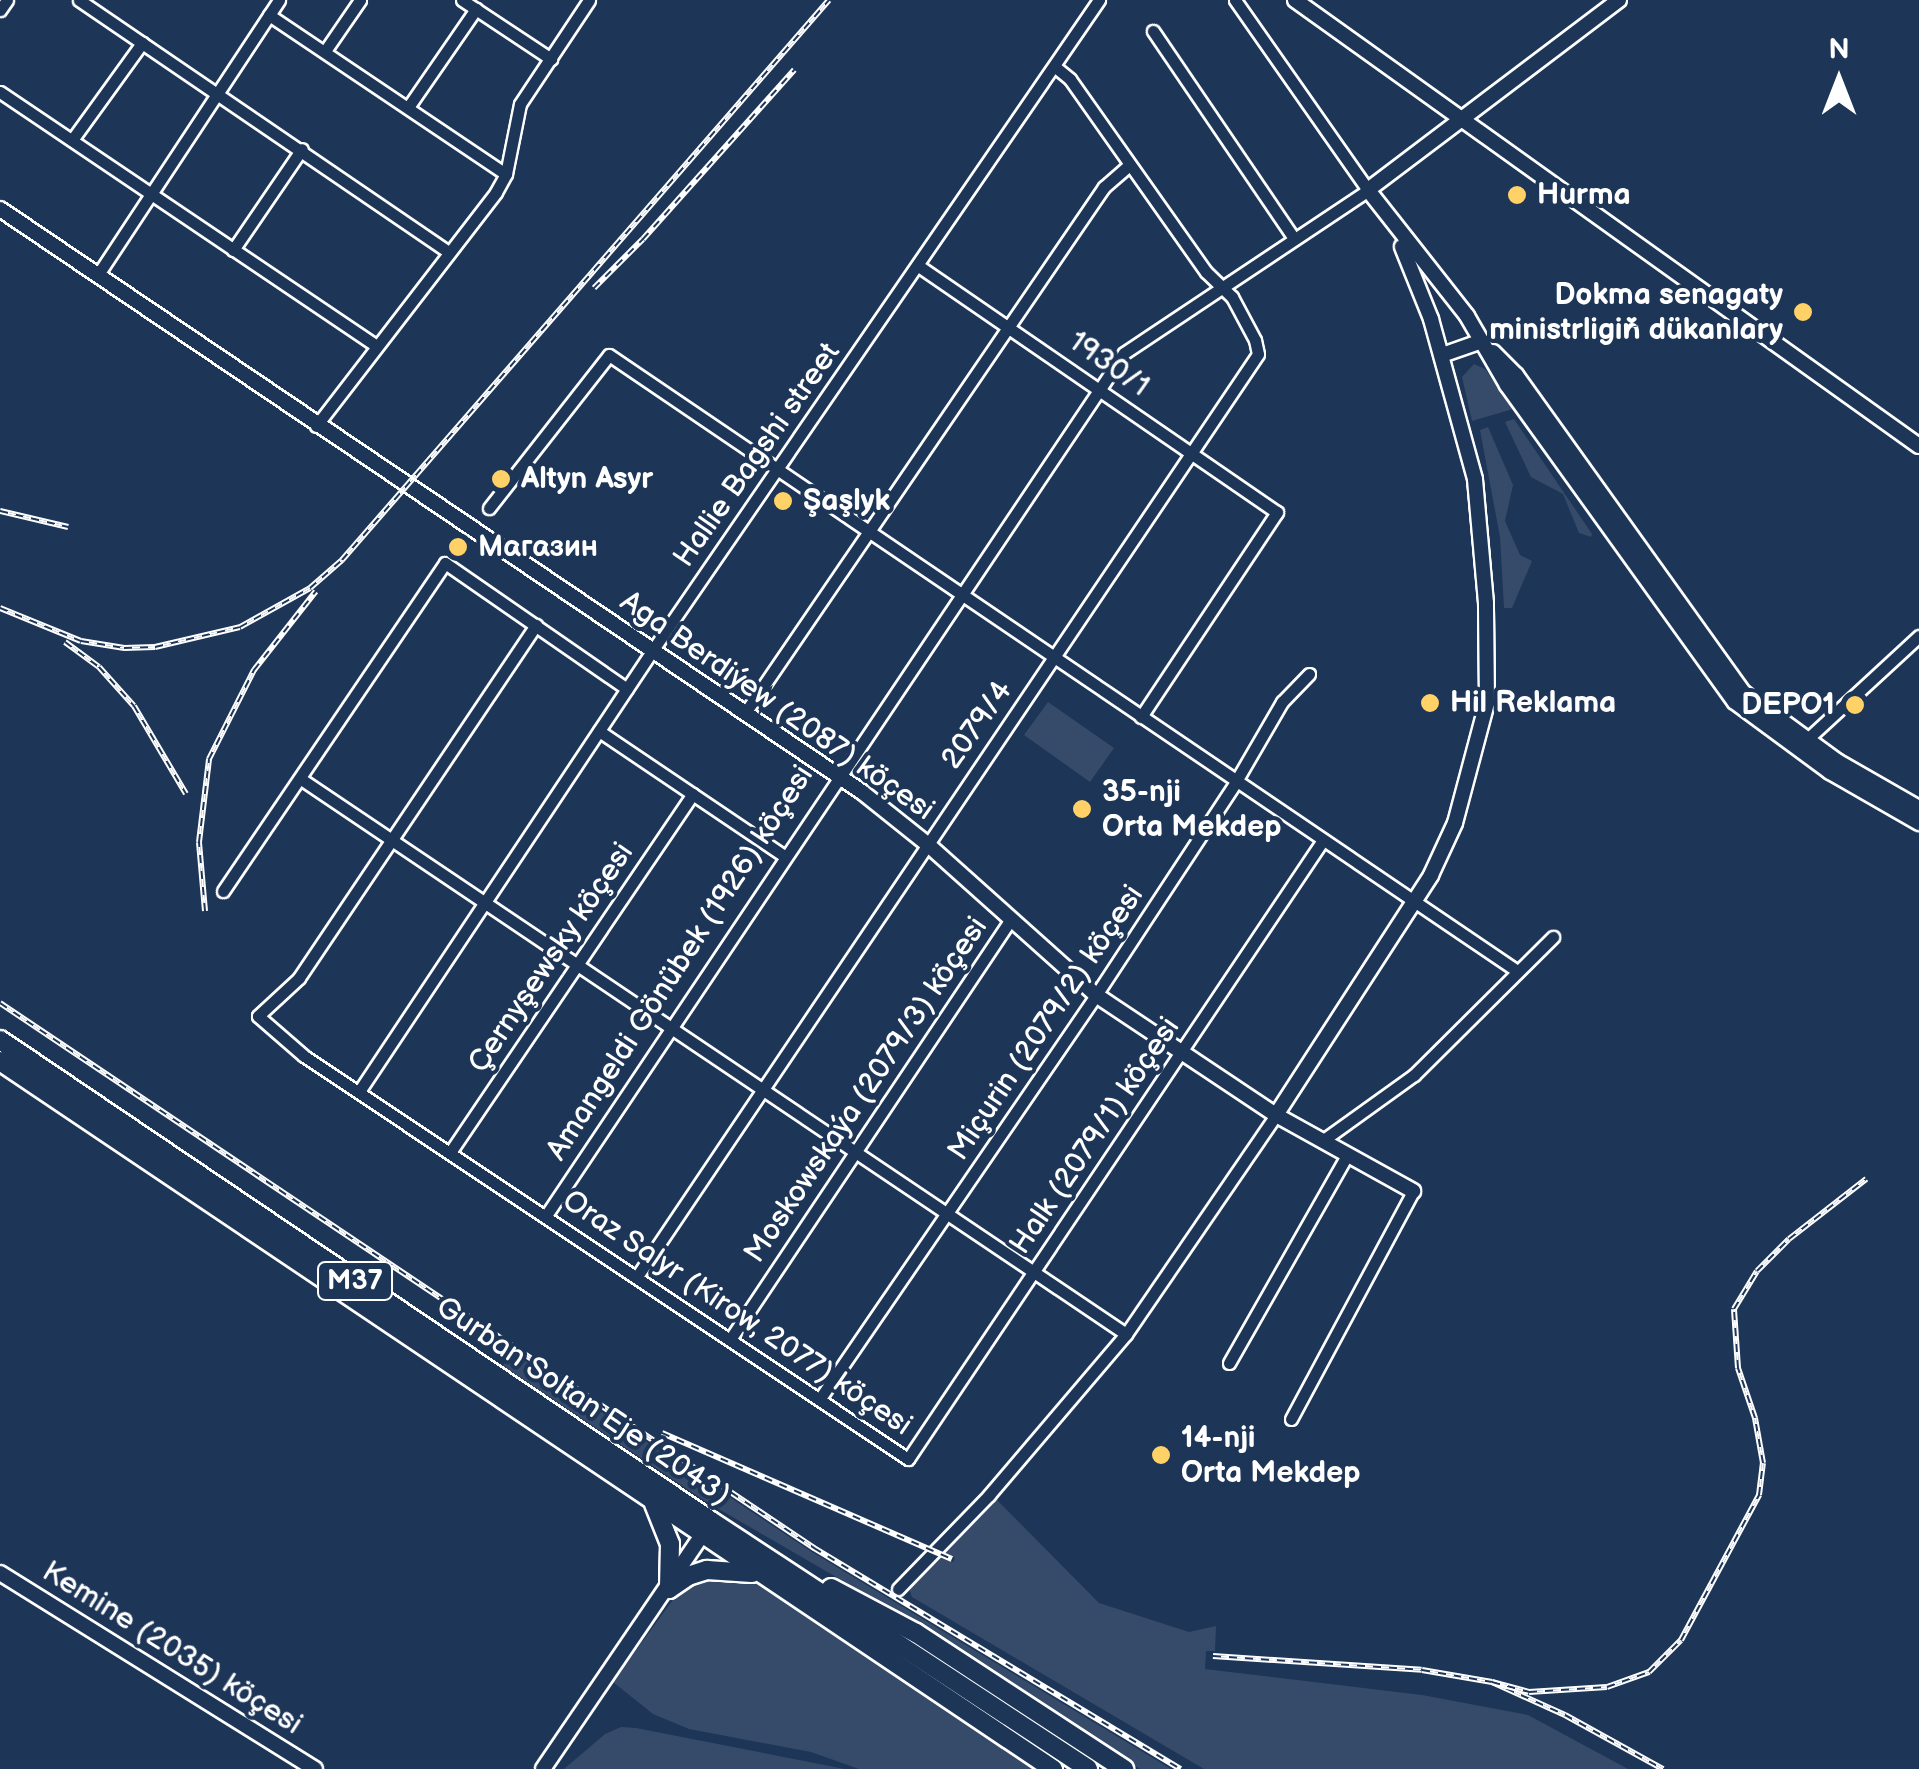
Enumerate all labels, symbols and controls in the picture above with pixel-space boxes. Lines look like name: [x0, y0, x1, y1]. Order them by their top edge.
north arrow: [1789, 30, 1889, 130]
text: N: [1828, 33, 1850, 66]
place label: Hurma: [1537, 177, 1631, 213]
marker: Hurma: [1506, 184, 1528, 206]
place label: Dokma senagaty ministrligiň dükanlary: [1489, 277, 1783, 348]
marker: Dokma senagaty ministrligiň dükanlary: [1792, 301, 1814, 323]
street label: 1930/1: [1062, 323, 1156, 405]
street label: Hallie Bagshi street: [666, 336, 848, 574]
place label: Altyn Asyr: [521, 461, 653, 497]
marker: Altyn Asyr: [490, 468, 512, 490]
place label: Şaşlyk: [803, 483, 890, 519]
marker: Şaşlyk: [772, 490, 794, 512]
place label: Магазин: [478, 529, 598, 565]
marker: Магазин: [447, 536, 469, 558]
street label: Aga Berdiýew (2087) köçesi: [613, 584, 941, 828]
street label: 2079/4: [934, 674, 1020, 776]
place label: Hil Reklama: [1450, 685, 1616, 721]
place label: DEPO1: [1741, 687, 1835, 723]
marker: Hil Reklama: [1419, 692, 1441, 714]
marker: DEPO1: [1844, 694, 1866, 716]
street label: Amangeldi Gönübek (1926) köçesi: [539, 759, 821, 1167]
place label: 35-nji Orta Mekdep: [1102, 774, 1282, 844]
marker: 35-nji Orta Mekdep: [1071, 798, 1093, 820]
street label: Çernyşewsky köçesi: [460, 835, 642, 1081]
street label: Miçurin (2079/2) köçesi: [941, 879, 1151, 1167]
street label: Moskowskaýa (2079/3) köçesi: [737, 910, 995, 1270]
street label: Halk (2079/1) köçesi: [1002, 1011, 1188, 1261]
street label: Oraz Salyr (Kirow, 2077) köçesi: [555, 1182, 919, 1444]
road number: M37: [315, 1258, 395, 1304]
street label: Gurban Soltan Eje (2043): [429, 1289, 737, 1513]
place label: 14-nji Orta Mekdep: [1181, 1420, 1361, 1490]
marker: 14-nji Orta Mekdep: [1150, 1444, 1172, 1466]
street label: Kemine (2035) köçesi: [36, 1553, 308, 1743]

